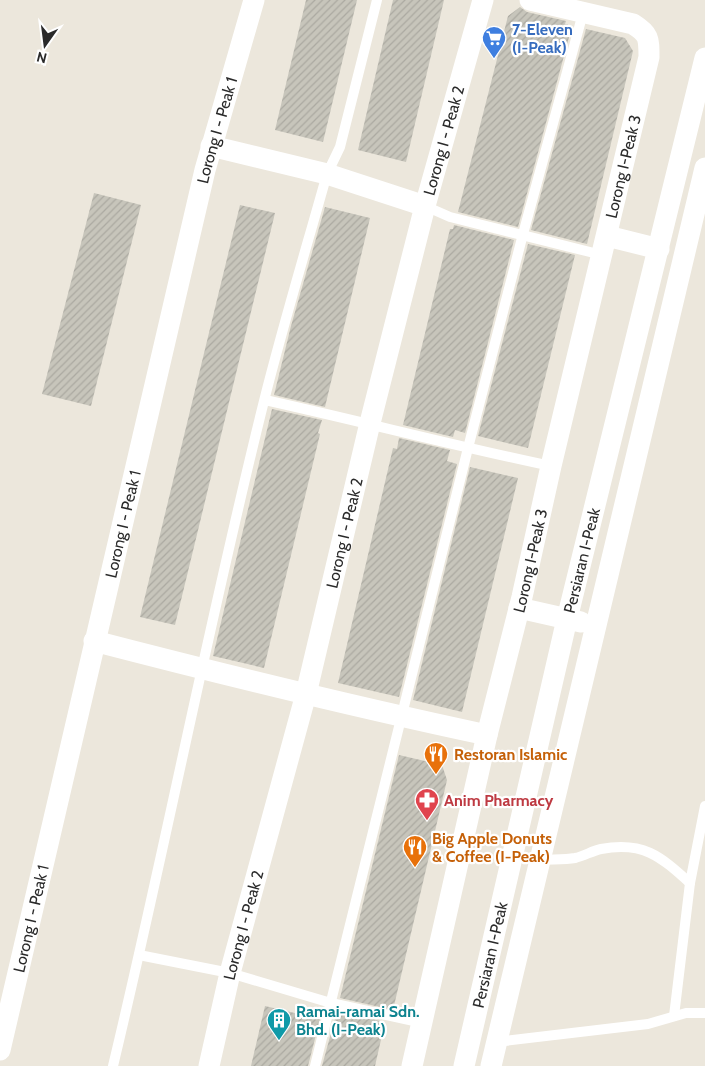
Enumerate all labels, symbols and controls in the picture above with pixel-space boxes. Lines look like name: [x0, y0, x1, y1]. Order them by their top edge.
north arrow: [20, 20, 70, 70]
place label: 7-Eleven (I-Peak): [512, 20, 573, 57]
supermarket icon: 7-Eleven (I-Peak): [481, 25, 507, 59]
text: N: [35, 48, 49, 68]
street label: Lorong I - Peak 1: [193, 75, 241, 185]
street label: Lorong I - Peak 2: [419, 83, 468, 197]
street label: Lorong I-Peak 3: [601, 113, 644, 220]
street label: Lorong I - Peak 1: [101, 468, 144, 580]
street label: Lorong I - Peak 2: [322, 476, 366, 590]
street label: Persiaran I-Peak: [559, 505, 604, 615]
street label: Lorong I-Peak 3: [509, 507, 551, 615]
restaurant icon: Restoran Islamic: [423, 741, 449, 775]
place label: Restoran Islamic: [454, 745, 567, 764]
pharmacy icon: Anim Pharmacy: [414, 787, 440, 821]
place label: Anim Pharmacy: [444, 791, 554, 810]
place label: Big Apple Donuts & Coffee (I-Peak): [432, 829, 552, 866]
restaurant icon: Big Apple Donuts & Coffee (I-Peak): [402, 834, 428, 868]
street label: Lorong I - Peak 1: [9, 863, 52, 974]
street label: Lorong I - Peak 2: [219, 868, 267, 982]
street label: Persiaran I-Peak: [468, 899, 511, 1010]
place label: Ramai-ramai Sdn. Bhd. (I-Peak): [296, 1002, 420, 1039]
building icon: Ramai-ramai Sdn. Bhd. (I-Peak): [266, 1007, 292, 1041]

